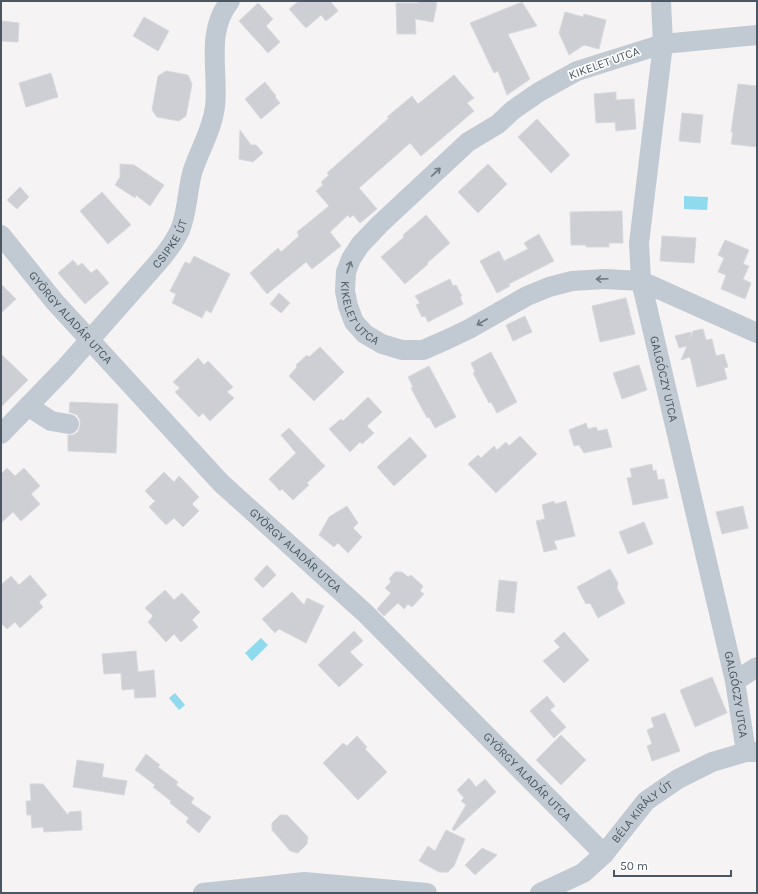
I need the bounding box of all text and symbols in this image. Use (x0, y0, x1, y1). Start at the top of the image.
street label: KIKELET UTCA (567, 44, 641, 82)
one-way arrow (431, 167, 441, 177)
street label: CSIPKE ÚT (149, 218, 190, 271)
one-way arrow (345, 261, 353, 273)
street label: GYÖRGY ALADÁR UTCA (26, 268, 115, 367)
one-way arrow (596, 275, 609, 283)
street label: KIKELET UTCA (338, 281, 382, 348)
one-way arrow (476, 318, 488, 326)
street label: GALGÓCZY UTCA (647, 334, 681, 423)
street label: GYÖRGY ALADÁR UTCA (247, 505, 344, 595)
street label: GALGÓCZY UTCA (721, 650, 751, 739)
street label: GYÖRGY ALADÁR UTCA (480, 729, 574, 824)
street label: BÉLA KIRÁLY ÚT (608, 778, 675, 846)
scale bar (614, 852, 731, 878)
text: 50 m (620, 859, 648, 873)

